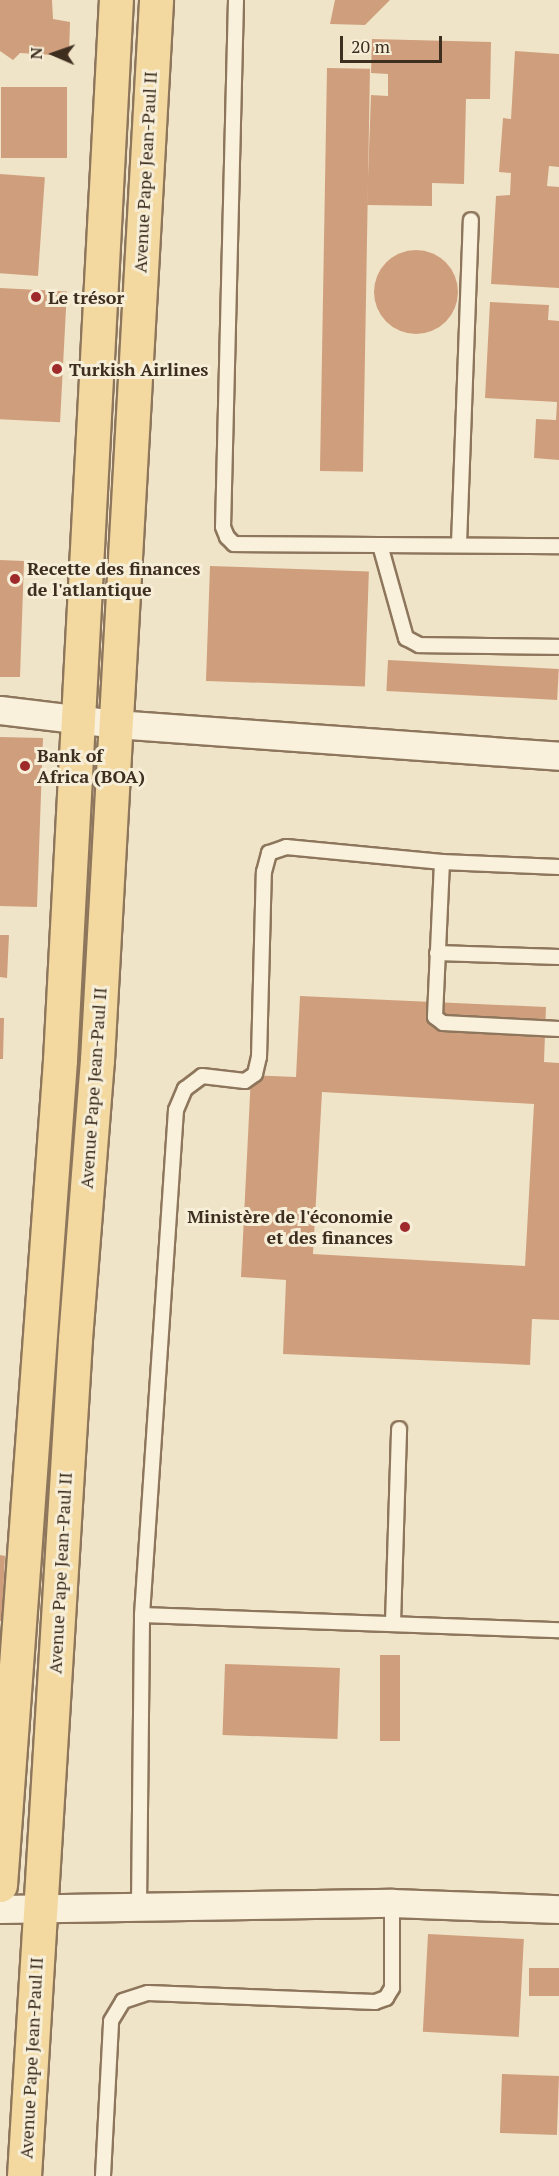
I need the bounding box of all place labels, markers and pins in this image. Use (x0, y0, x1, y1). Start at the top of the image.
place label: Le trésor (48, 286, 124, 308)
marker: Le trésor (29, 290, 43, 304)
place label: Turkish Airlines (69, 358, 209, 380)
marker: Turkish Airlines (50, 362, 64, 376)
place label: Recette des finances de l'atlantique (27, 558, 200, 600)
marker: Recette des finances de l'atlantique (8, 572, 22, 586)
place label: Bank of Africa (BOA) (37, 745, 145, 788)
marker: Bank of Africa (BOA) (18, 759, 32, 773)
place label: Ministère de l'économie et des finances (187, 1206, 393, 1248)
marker: Ministère de l'économie et des finances (398, 1220, 412, 1234)

